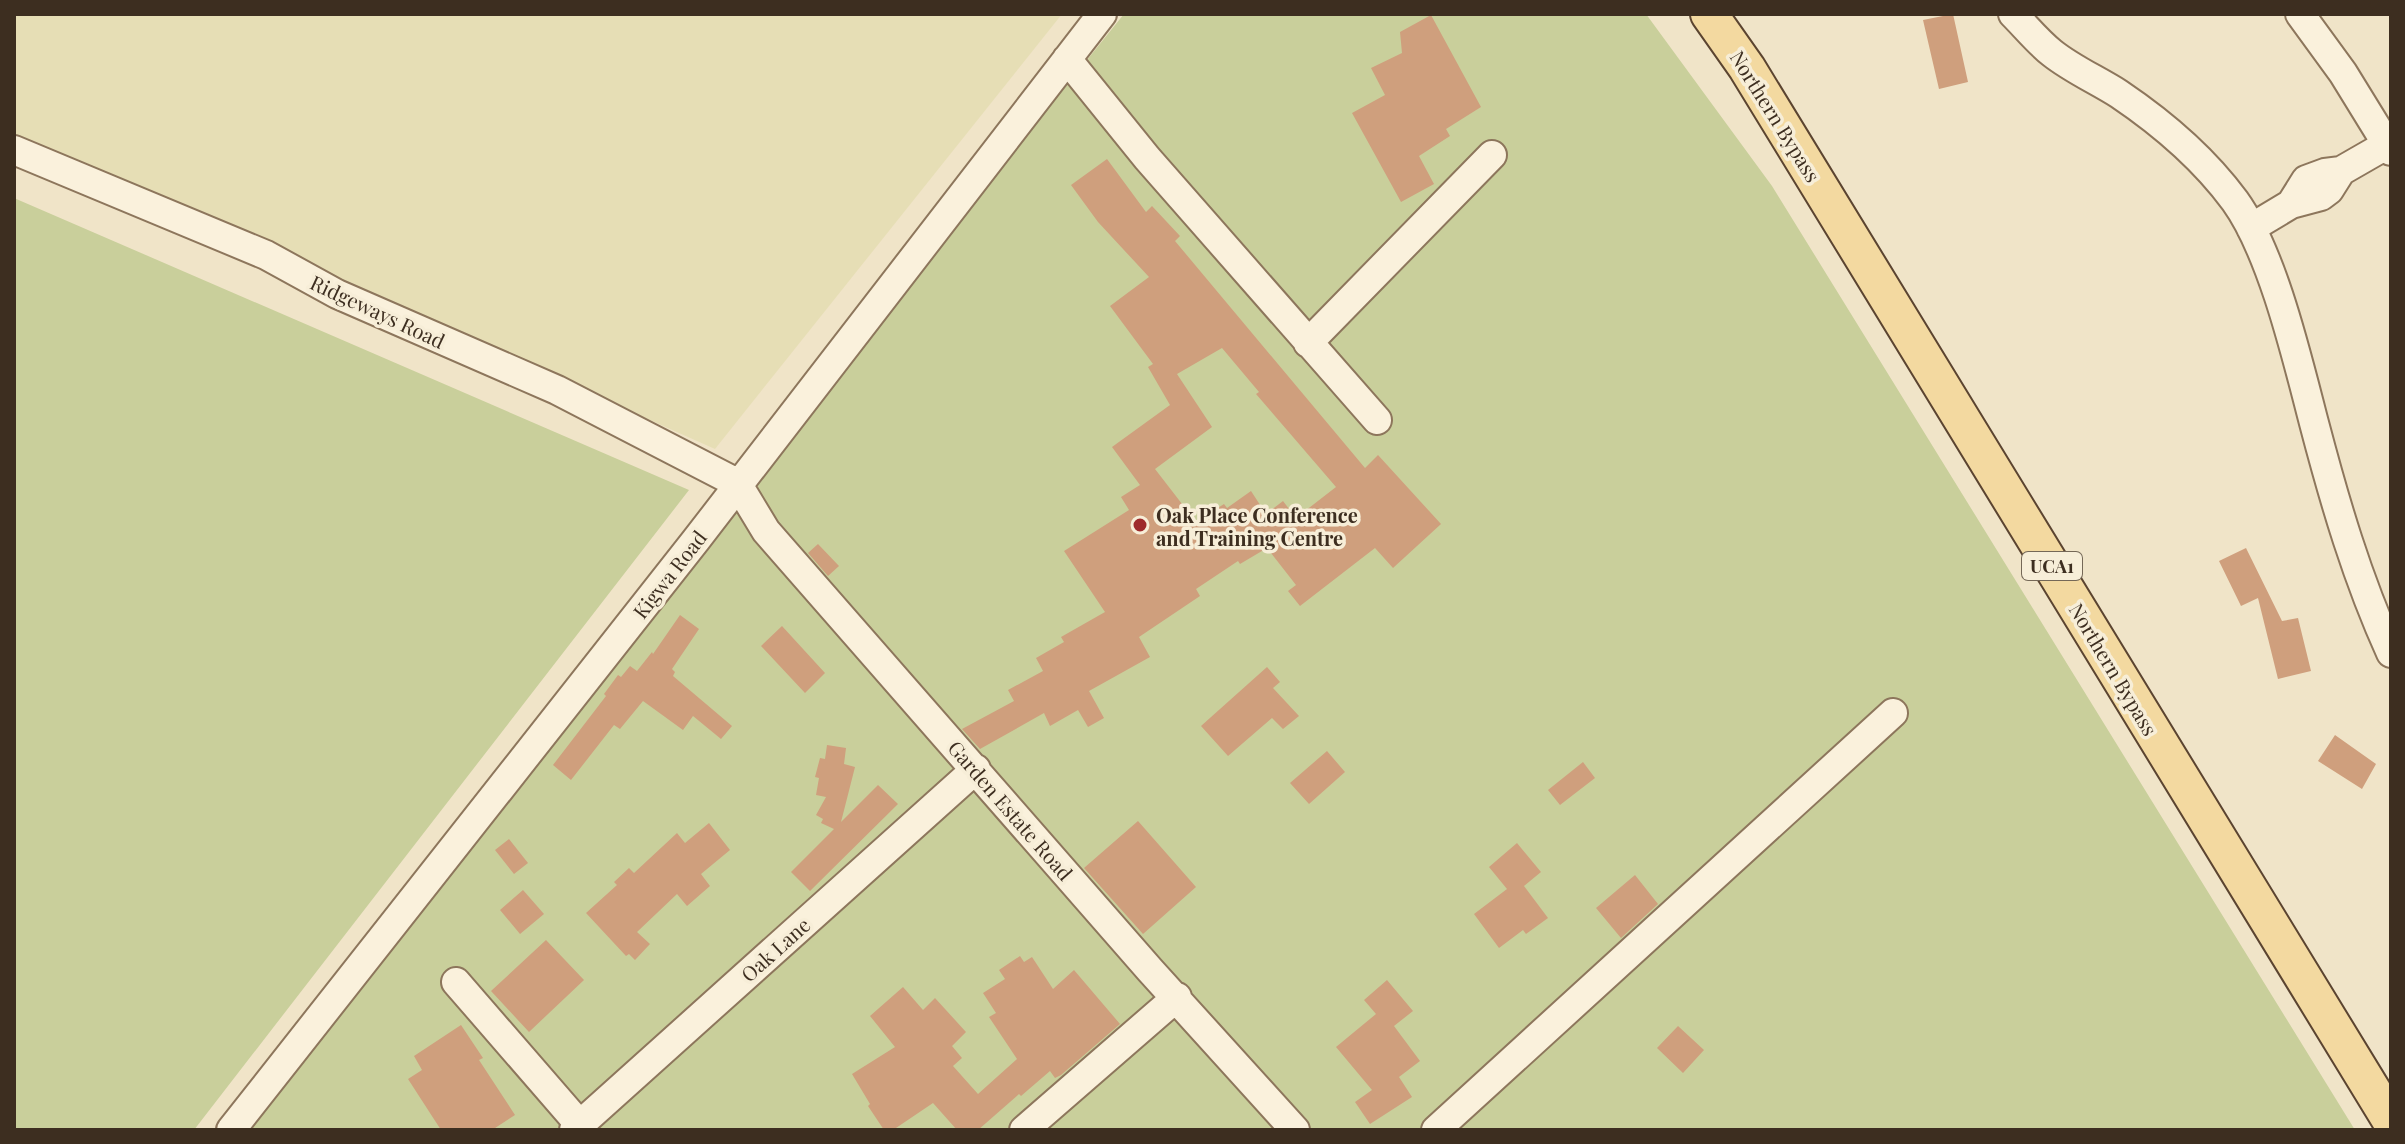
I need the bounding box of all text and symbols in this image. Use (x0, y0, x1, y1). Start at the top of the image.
street label: Northern Bypass (1725, 45, 1827, 187)
street label: Ridgeways Road (306, 268, 450, 354)
place label: Oak Place Conference and Training Centre (1156, 501, 1358, 551)
marker: Oak Place Conference and Training Centre (1131, 516, 1149, 534)
street label: Kigwa Road (626, 524, 712, 624)
road number: UCA1 (2022, 552, 2082, 580)
street label: Northern Bypass (2064, 598, 2164, 740)
street label: Garden Estate Road (943, 734, 1079, 886)
street label: Oak Lane (735, 911, 815, 987)

